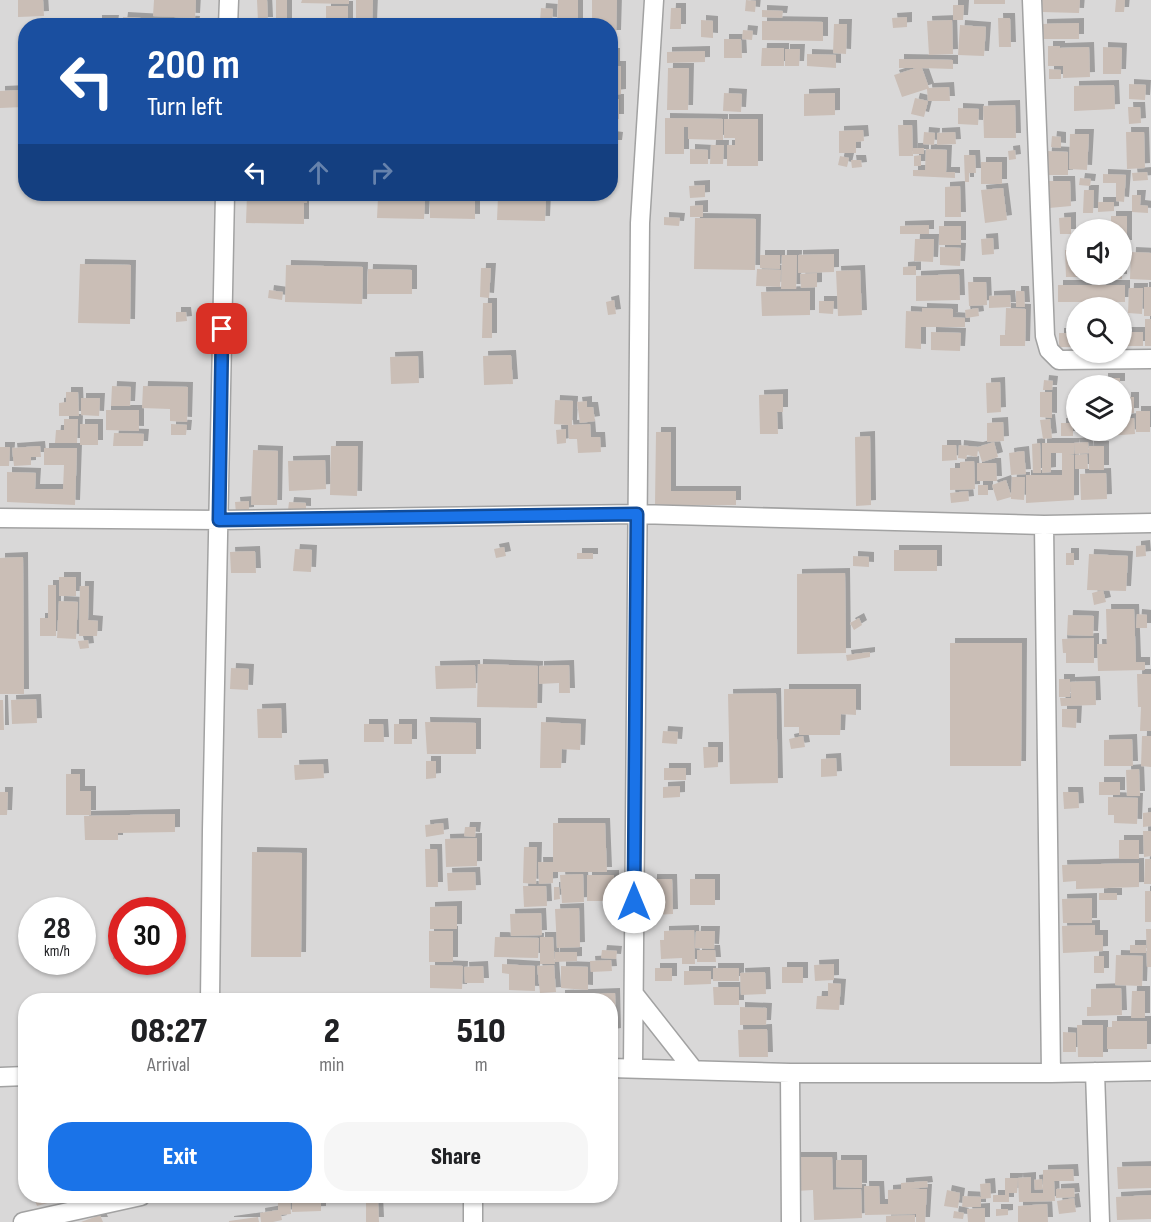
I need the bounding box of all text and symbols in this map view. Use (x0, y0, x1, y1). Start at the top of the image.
text: 200 m (147, 40, 240, 91)
icon: left (48, 42, 126, 120)
text: Turn left (147, 91, 223, 123)
icon: left (239, 156, 272, 189)
icon: ahead (302, 156, 335, 189)
icon: right (365, 156, 398, 189)
map controls (1066, 219, 1132, 441)
button: sound (1066, 219, 1132, 285)
button: search (1066, 297, 1132, 363)
pin (196, 303, 247, 354)
icon: arrive (205, 312, 238, 345)
button: layers (1066, 375, 1132, 441)
position arrow (602, 870, 666, 934)
speed limit sign: 30 (108, 897, 186, 975)
text: 28 (43, 911, 71, 947)
text: km/h (44, 942, 70, 961)
text: 08:27 (130, 1010, 207, 1053)
text: 2 (324, 1010, 340, 1053)
text: 510 (457, 1010, 506, 1053)
text: Arrival (147, 1053, 190, 1077)
text: min (319, 1053, 344, 1077)
text: m (475, 1053, 488, 1077)
button: Exit (48, 1122, 312, 1191)
button: Share (324, 1122, 588, 1191)

